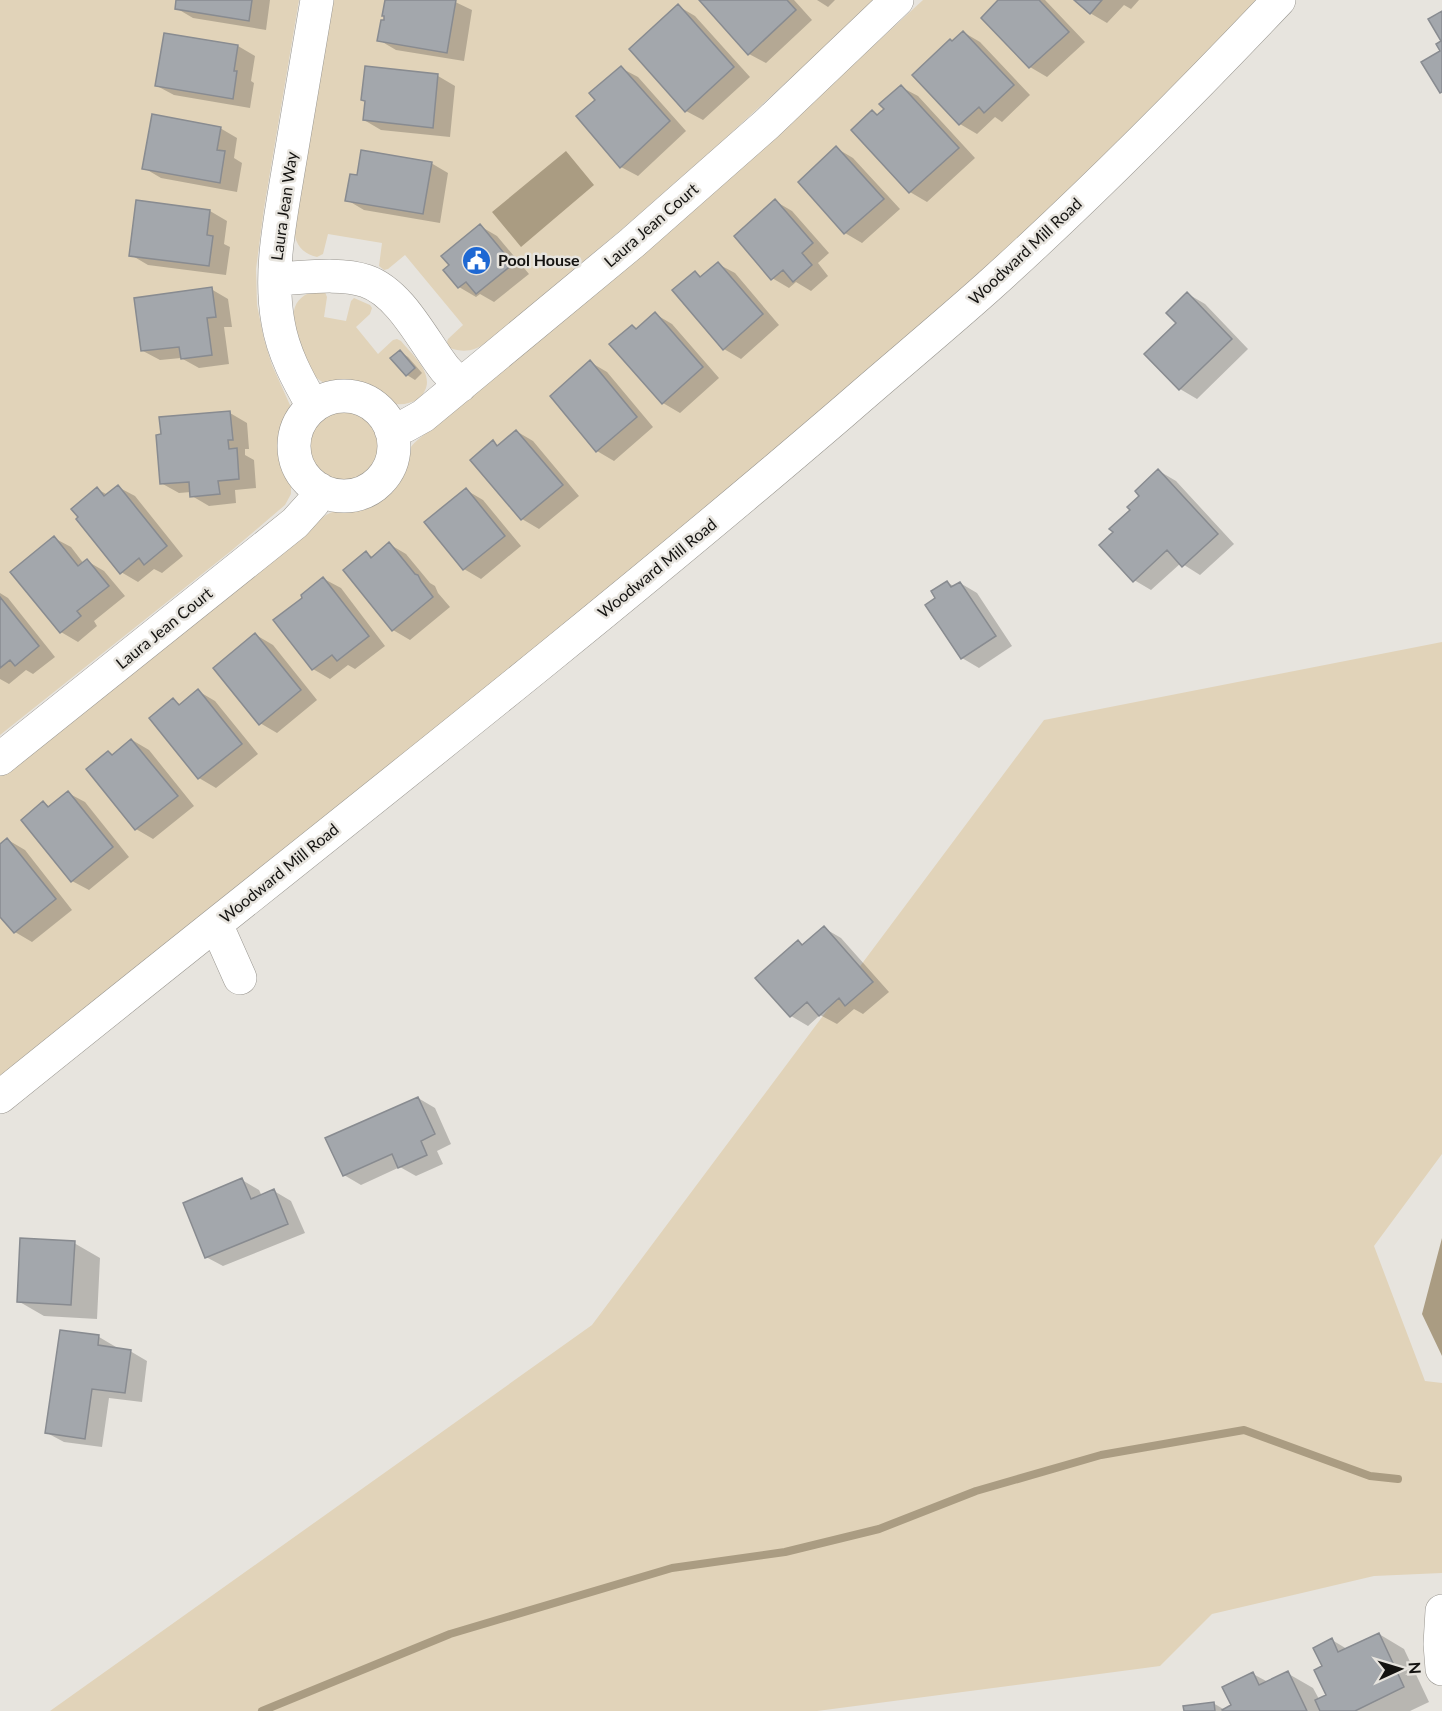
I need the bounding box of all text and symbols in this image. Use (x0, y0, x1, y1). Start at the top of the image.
street label: Laura Jean Way (266, 150, 301, 262)
street label: Laura Jean Court (600, 178, 702, 271)
street label: Woodward Mill Road (964, 193, 1085, 308)
public building icon: Pool House (461, 244, 493, 276)
place label: Pool House (498, 250, 580, 269)
street label: Woodward Mill Road (593, 514, 720, 621)
street label: Laura Jean Court (112, 583, 216, 672)
street label: Woodward Mill Road (215, 819, 342, 926)
north arrow (1370, 1639, 1430, 1699)
text: N (1406, 1661, 1425, 1675)

